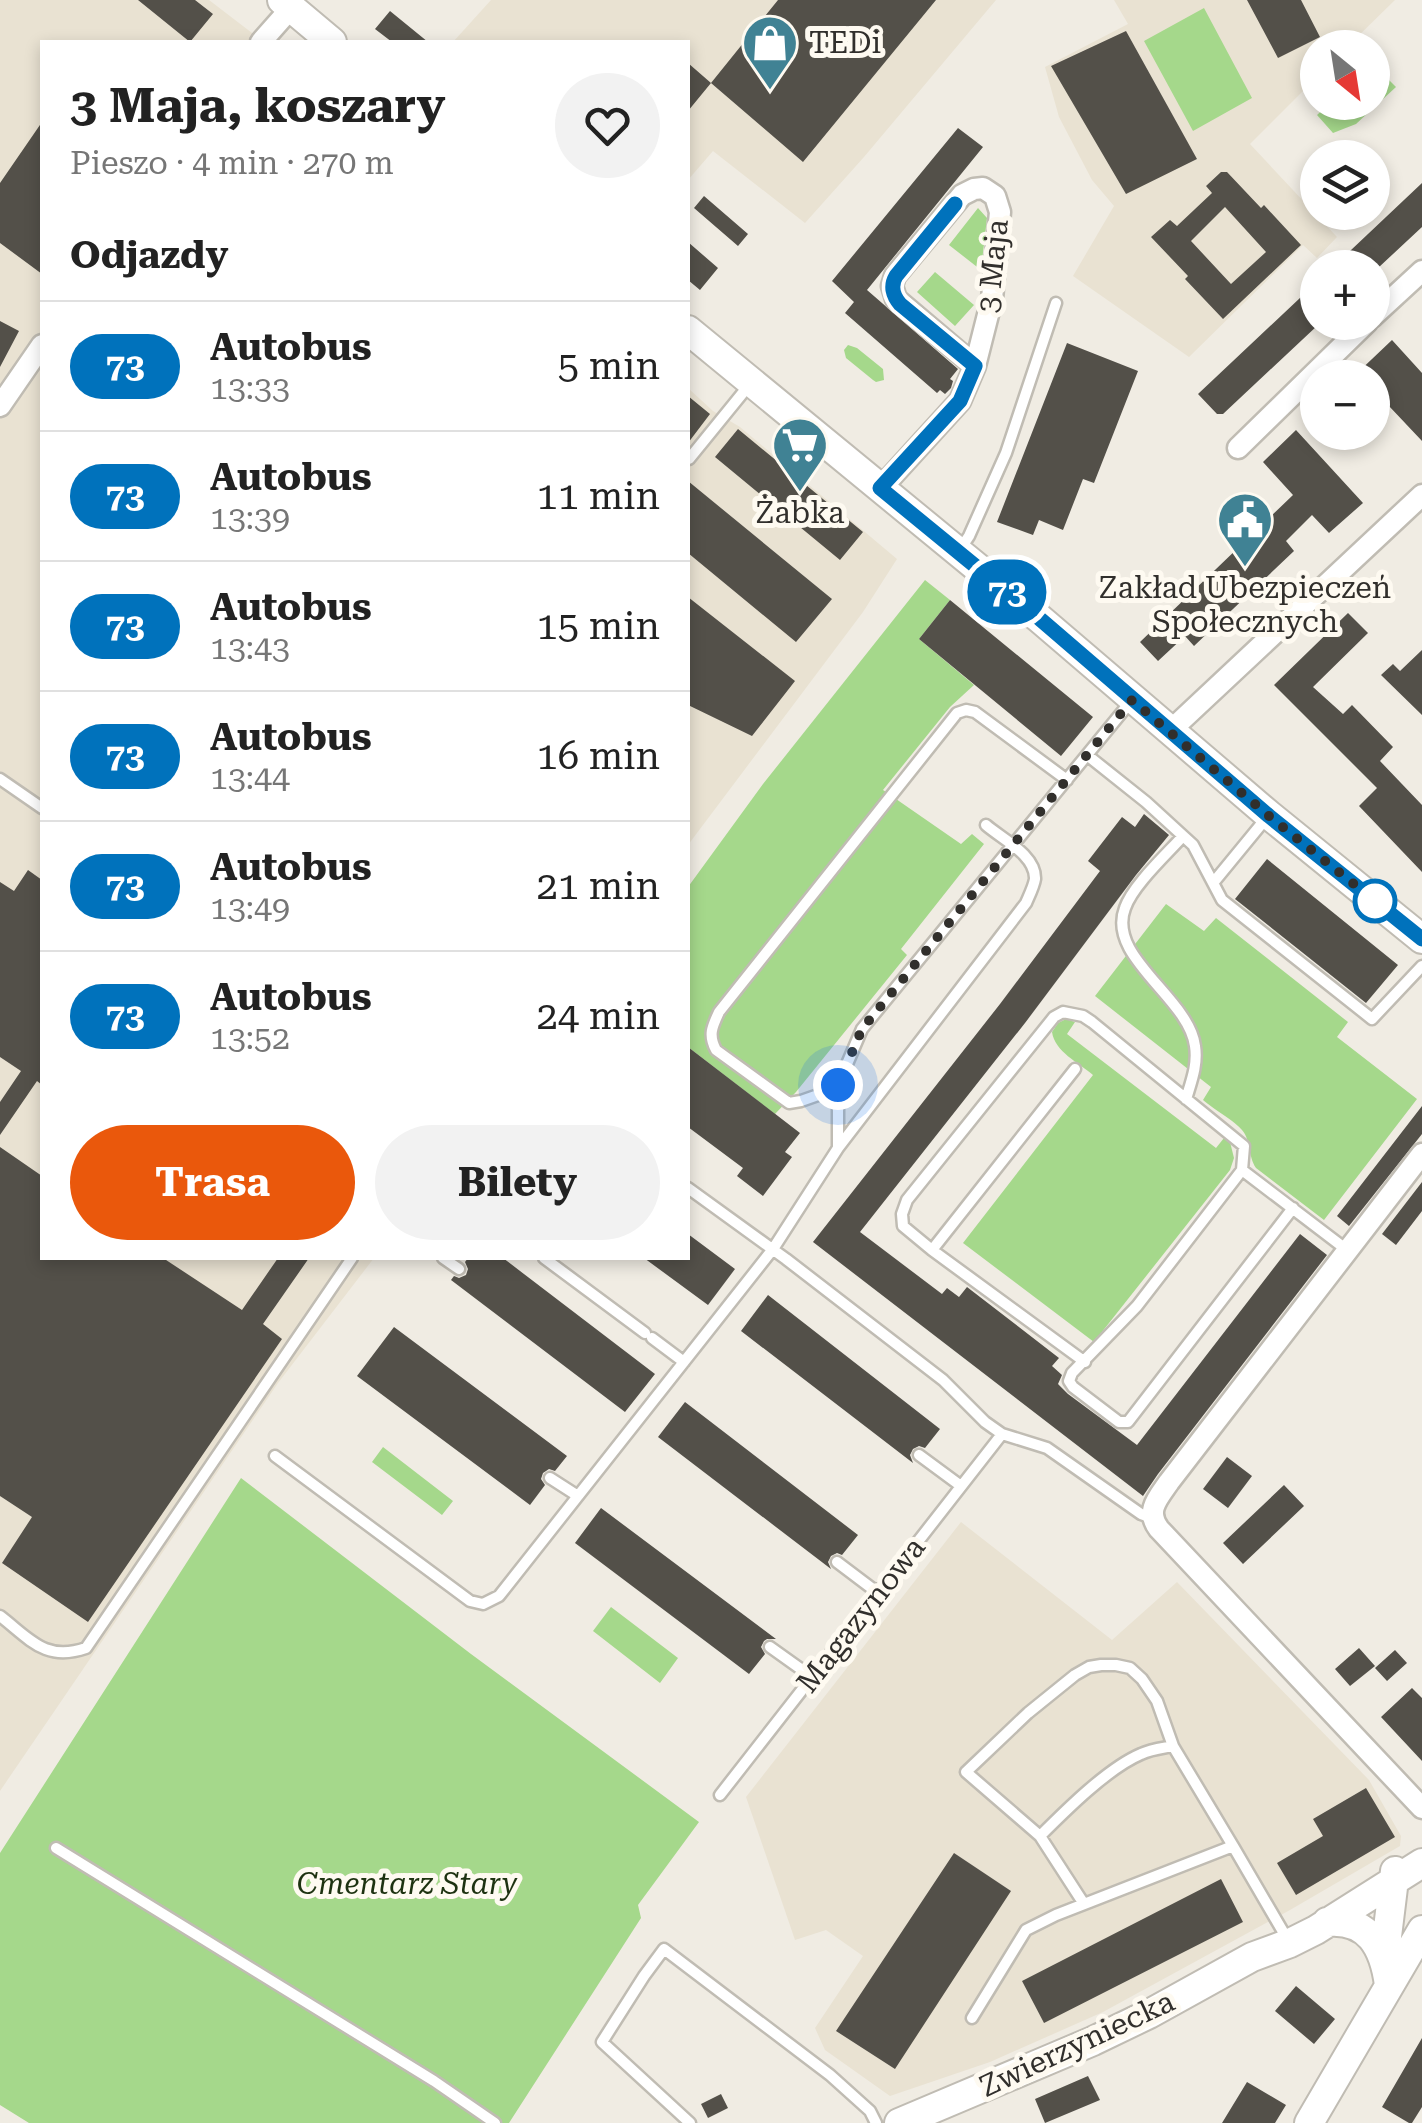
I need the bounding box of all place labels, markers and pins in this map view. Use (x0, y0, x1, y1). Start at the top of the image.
shop icon: TEDi (740, 13, 800, 92)
place label: TEDi (809, 25, 881, 60)
supermarket icon: Żabka (770, 415, 830, 494)
public building icon: Zakład Ubezpieczeń Społecznych (1215, 490, 1275, 569)
place label: Żabka (756, 495, 844, 530)
place label: Zakład Ubezpieczeń Społecznych (1099, 570, 1391, 639)
unlabelled marker (1354, 880, 1396, 922)

